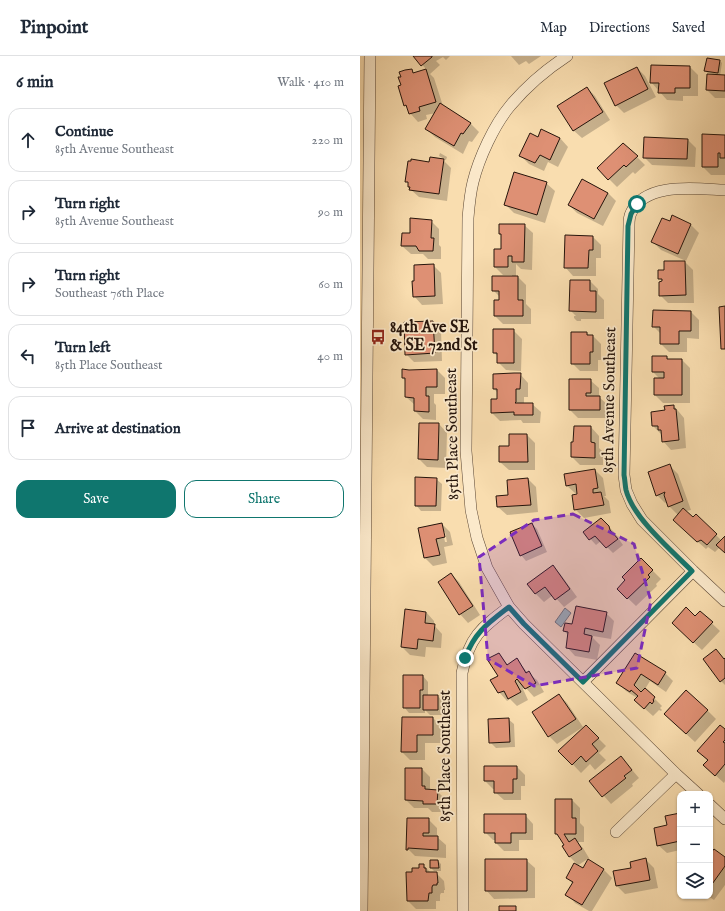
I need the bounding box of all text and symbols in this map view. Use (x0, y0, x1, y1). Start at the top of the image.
text: Pinpoint (20, 16, 88, 40)
text: Map (540, 19, 567, 37)
text: Directions (589, 19, 650, 37)
text: Saved (672, 19, 705, 37)
text: 6 min (16, 72, 54, 93)
text: Walk · 410 m (277, 74, 344, 91)
text: Continue (55, 122, 113, 141)
icon: ahead (17, 129, 39, 151)
text: 220 m (312, 132, 343, 149)
text: 85th Avenue Southeast (55, 141, 174, 158)
text: Turn right (55, 194, 120, 213)
route start (628, 195, 646, 213)
icon: right (17, 201, 39, 223)
text: 90 m (318, 204, 343, 221)
text: 85th Avenue Southeast (55, 213, 174, 230)
text: Turn right (55, 266, 120, 285)
icon: right (17, 273, 39, 295)
text: 60 m (318, 276, 343, 293)
text: Southeast 76th Place (55, 285, 164, 302)
place label: 84th Ave SE & SE 72nd St (390, 318, 478, 356)
street label: 85th Avenue Southeast (599, 326, 621, 473)
bus stop icon: 84th Ave SE & SE 72nd St (369, 328, 387, 346)
text: Turn left (55, 338, 111, 357)
icon: left (17, 345, 39, 367)
text: 40 m (317, 348, 343, 365)
text: 85th Place Southeast (55, 357, 162, 374)
street label: 85th Place Southeast (442, 367, 464, 500)
icon: arrive (17, 417, 39, 439)
text: Arrive at destination (55, 419, 181, 438)
button: Save (16, 480, 176, 518)
button: Share (184, 480, 344, 518)
route end (456, 649, 474, 667)
street label: 85th Place Southeast (436, 689, 456, 822)
map controls (677, 791, 713, 899)
button: + (677, 791, 713, 827)
button: − (677, 827, 713, 863)
button: layers (677, 863, 713, 899)

